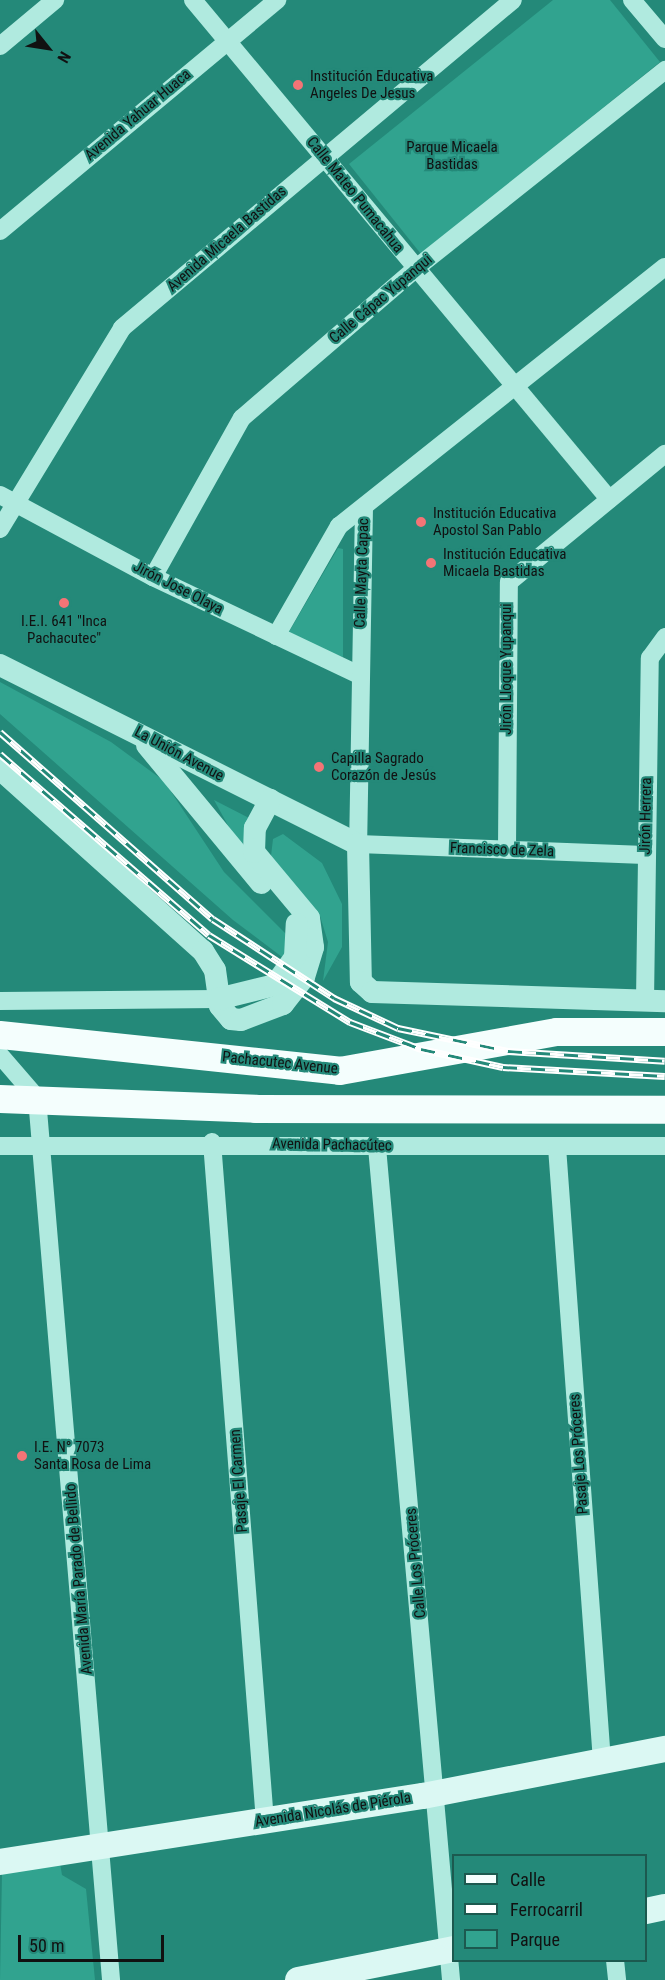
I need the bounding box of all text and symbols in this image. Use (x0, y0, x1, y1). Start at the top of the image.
north arrow (18, 18, 78, 78)
text: N (53, 48, 75, 66)
street label: Avenida Yahuar Huaca (81, 66, 195, 164)
place label: Institución Educativa Angeles De Jesus (310, 67, 434, 102)
marker: Institución Educativa Angeles De Jesus (291, 78, 305, 92)
street label: Calle Mateo Pumacahua (303, 133, 407, 257)
park label: Parque Micaela Bastidas (406, 138, 498, 173)
street label: Avenida Micaela Bastidas (164, 182, 290, 296)
street label: Calle Cápac Yupanqui (326, 251, 436, 347)
place label: Institución Educativa Apostol San Pablo (433, 504, 557, 539)
marker: Institución Educativa Apostol San Pablo (414, 515, 428, 529)
street label: Calle Mayta Capac (351, 518, 373, 628)
place label: Institución Educativa Micaela Bastidas (443, 545, 567, 580)
marker: Institución Educativa Micaela Bastidas (424, 556, 438, 570)
street label: Jirón Jose Olaya (130, 558, 226, 618)
marker: I.E.I. 641 "Inca Pachacutec" (57, 596, 71, 610)
street label: Jirón Lloque Yupanqui (498, 603, 516, 735)
place label: I.E.I. 641 "Inca Pachacutec" (21, 612, 107, 647)
street label: La Unión Avenue (131, 723, 227, 785)
place label: Capilla Sagrado Corazón de Jesús (331, 749, 436, 784)
marker: Capilla Sagrado Corazón de Jesús (312, 760, 326, 774)
street label: Jirón Herrera (636, 777, 656, 855)
street label: Francisco de Zela (450, 839, 554, 861)
street label: Pachacutec Avenue (221, 1048, 339, 1078)
street label: Avenida Pachacútec (272, 1135, 392, 1155)
street label: Pasaje Los Próceres (566, 1393, 592, 1515)
street label: Pasaje El Carmen (226, 1429, 252, 1533)
place label: I.E. N° 7073 Santa Rosa de Lima (34, 1438, 151, 1473)
marker: I.E. N° 7073 Santa Rosa de Lima (15, 1449, 29, 1463)
street label: Avenida María Parado de Bellido (62, 1483, 96, 1675)
street label: Calle Los Próceres (402, 1507, 430, 1619)
street label: Avenida Nicolás de Piérola (254, 1789, 412, 1831)
legend (452, 1854, 647, 1962)
text: Calle (510, 1869, 546, 1890)
text: Ferrocarril (510, 1899, 583, 1920)
scale bar (21, 1923, 166, 1961)
text: Parque (510, 1929, 560, 1950)
text: 50 m (29, 1935, 64, 1956)

